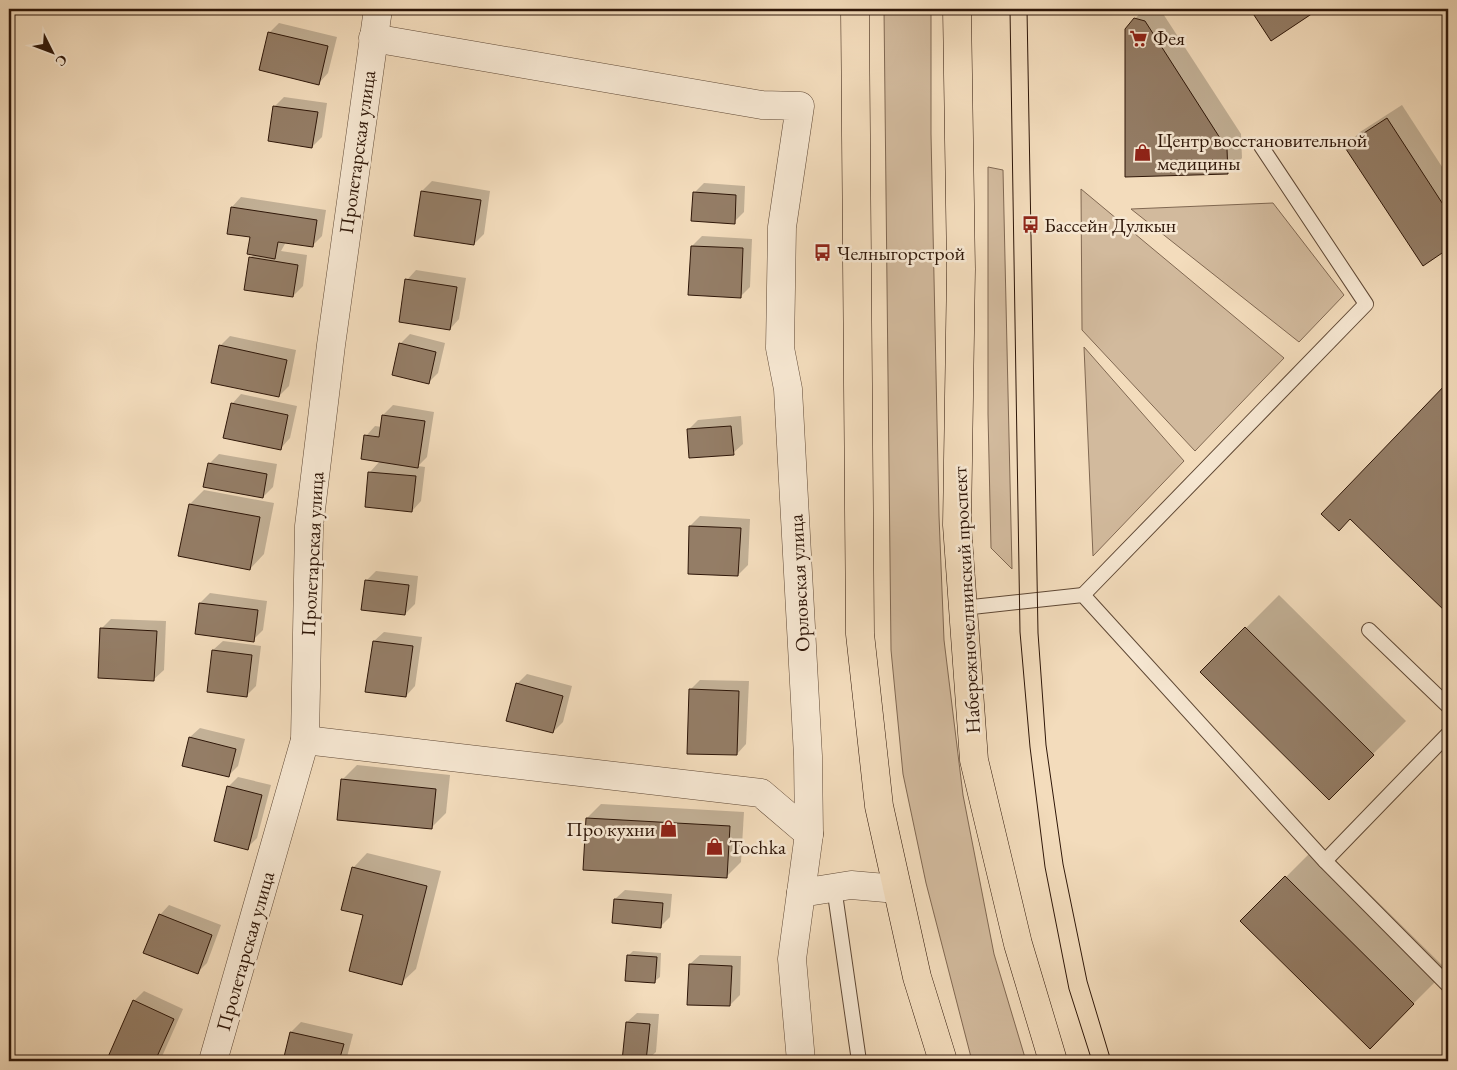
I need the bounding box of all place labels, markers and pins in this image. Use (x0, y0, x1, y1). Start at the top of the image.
place label: Фея (1153, 25, 1185, 51)
supermarket icon: Фея (1129, 28, 1149, 48)
place label: Центр восстановительной медицины (1157, 127, 1368, 176)
shop icon: Центр восстановительной медицины (1133, 142, 1153, 162)
place label: Бассейн Дулкын (1044, 212, 1176, 238)
bus stop icon: Бассейн Дулкын (1020, 215, 1040, 235)
place label: Челныгорстрой (837, 240, 966, 266)
bus stop icon: Челныгорстрой (813, 243, 833, 263)
place label: Про кухни (566, 816, 655, 842)
shop icon: Про кухни (659, 819, 679, 839)
place label: Tochka (729, 834, 786, 860)
shop icon: Tochka (705, 837, 725, 857)

